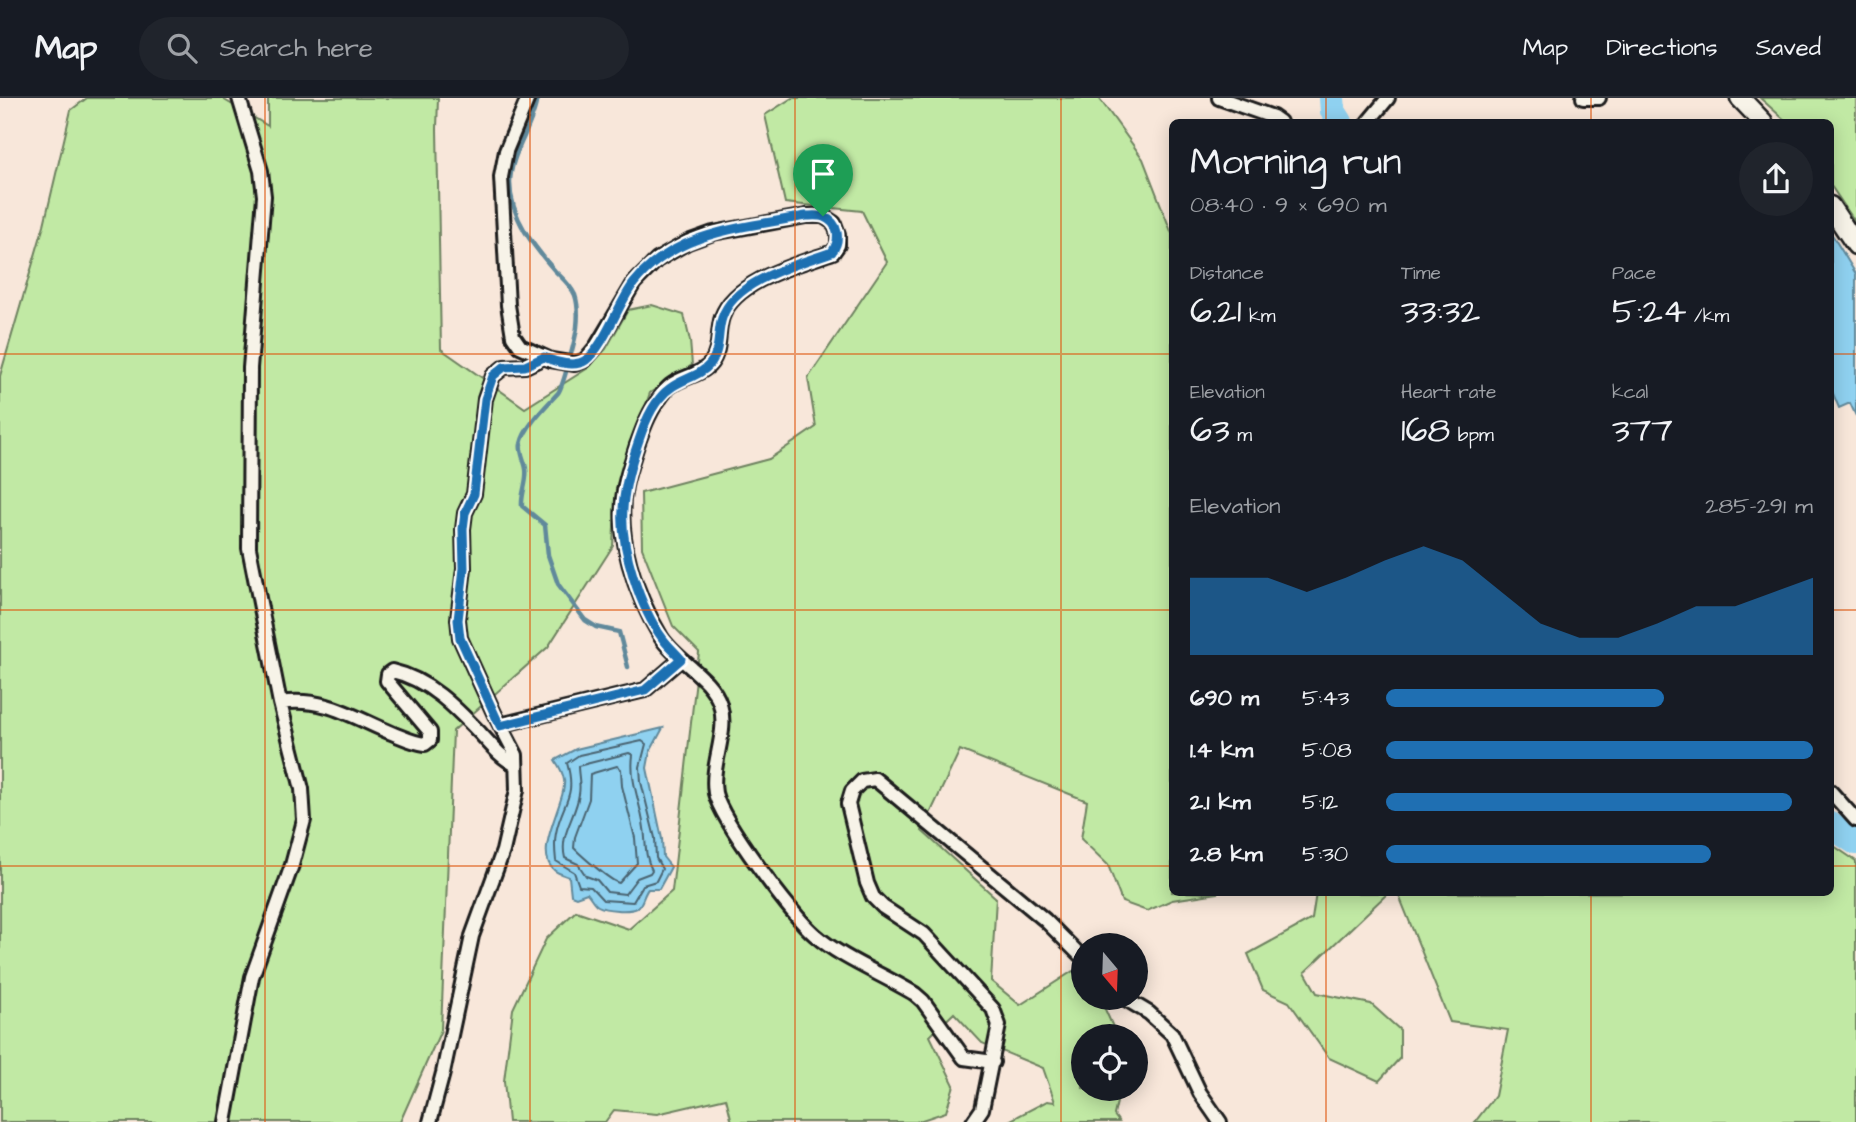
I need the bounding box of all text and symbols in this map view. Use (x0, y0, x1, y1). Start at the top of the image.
search box (139, 17, 629, 80)
text: Map (35, 25, 97, 71)
icon: search (163, 29, 201, 67)
text: Search here (219, 30, 373, 66)
text: Map (1523, 31, 1568, 65)
text: Directions (1606, 31, 1718, 65)
text: Saved (1756, 31, 1821, 65)
text: Morning run (1190, 137, 1402, 189)
button: share (1739, 142, 1813, 216)
pin (793, 144, 853, 216)
icon: arrive (804, 155, 842, 193)
text: 08:40 · 9 × 690 m (1190, 189, 1387, 221)
text: Distance (1190, 260, 1264, 287)
text: Time (1401, 260, 1441, 287)
text: Pace (1612, 260, 1656, 287)
text: 6.21 (1190, 287, 1241, 336)
text: 33:32 (1401, 287, 1480, 336)
text: 5:24 (1612, 287, 1686, 336)
text: km (1241, 303, 1275, 330)
text: /km (1686, 303, 1729, 330)
text: Elevation (1190, 379, 1265, 406)
text: Heart rate (1401, 379, 1496, 406)
text: kcal (1612, 379, 1648, 406)
text: 63 (1190, 406, 1230, 455)
text: 168 (1401, 406, 1450, 455)
text: 377 (1612, 406, 1673, 455)
text: m (1230, 422, 1252, 449)
text: bpm (1450, 422, 1494, 449)
text: Elevation (1190, 490, 1281, 522)
text: 285–291 m (1705, 490, 1813, 522)
text: 690 m (1190, 682, 1259, 714)
text: 5:43 (1302, 682, 1349, 714)
text: 1.4 km (1190, 734, 1253, 766)
text: 5:08 (1302, 734, 1352, 766)
text: 2.1 km (1190, 786, 1251, 818)
text: 5:12 (1302, 786, 1338, 818)
text: 2.8 km (1190, 838, 1263, 870)
text: 5:30 (1302, 838, 1348, 870)
north arrow (1071, 933, 1148, 1010)
map controls (1071, 933, 1148, 1101)
button: locate (1071, 1024, 1148, 1101)

